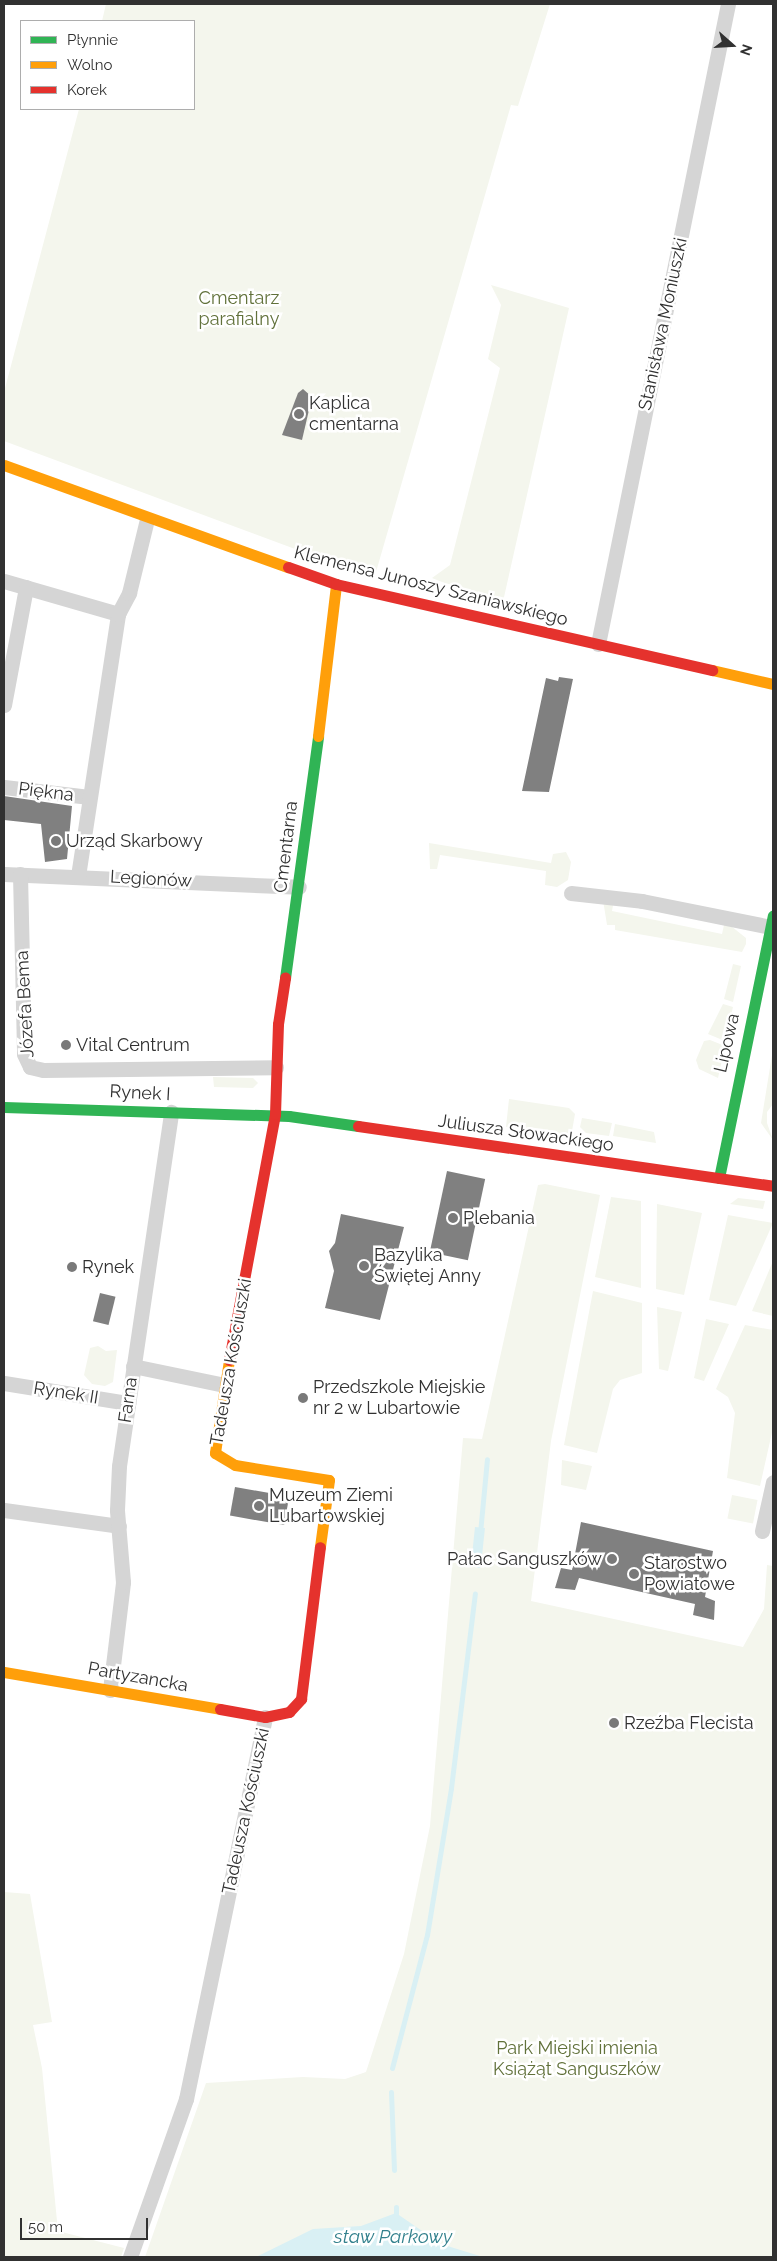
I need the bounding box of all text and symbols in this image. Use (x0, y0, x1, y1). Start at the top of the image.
legend (20, 20, 195, 110)
north arrow (707, 20, 757, 70)
text: Płynnie (67, 31, 118, 49)
text: N (737, 42, 755, 58)
text: Wolno (67, 56, 112, 74)
text: Korek (67, 81, 107, 99)
street label: Stanisława Moniuszki (634, 236, 692, 412)
park label: Cmentarz parafialny (199, 288, 279, 330)
place label: Kaplica cmentarna (309, 393, 399, 436)
marker: Kaplica cmentarna (293, 408, 305, 420)
street label: Klemensa Junoszy Szaniawskiego (291, 541, 571, 631)
street label: Piękna (17, 778, 75, 806)
street label: Cmentarna (270, 800, 302, 894)
place label: Urząd Skarbowy (66, 830, 203, 852)
marker: Urząd Skarbowy (50, 835, 62, 847)
street label: Legionów (109, 866, 193, 892)
street label: Józefa Bema (11, 950, 39, 1058)
street label: Lipowa (710, 1011, 744, 1075)
place label: Vital Centrum (76, 1034, 190, 1056)
marker: Vital Centrum (60, 1039, 72, 1051)
street label: Rynek I (109, 1081, 171, 1105)
street label: Juliusza Słowackiego (437, 1110, 615, 1156)
place label: Plebania (463, 1207, 535, 1229)
marker: Plebania (447, 1212, 459, 1224)
place label: Bazylika Świętej Anny (374, 1245, 481, 1288)
place label: Rynek (82, 1256, 134, 1278)
marker: Bazylika Świętej Anny (358, 1260, 370, 1272)
marker: Rynek (66, 1261, 78, 1273)
street label: Tadeusza Kościuszki (206, 1277, 256, 1447)
street label: Farna (114, 1376, 142, 1424)
street label: Rynek II (32, 1377, 100, 1409)
place label: Przedszkole Miejskie nr 2 w Lubartowie (313, 1377, 485, 1420)
marker: Przedszkole Miejskie nr 2 w Lubartowie (297, 1392, 309, 1404)
place label: Muzeum Ziemi Lubartowskiej (269, 1485, 393, 1528)
marker: Muzeum Ziemi Lubartowskiej (253, 1500, 265, 1512)
place label: Pałac Sanguszków (447, 1548, 602, 1570)
marker: Pałac Sanguszków (606, 1553, 618, 1565)
place label: Starostwo Powiatowe (644, 1553, 735, 1596)
marker: Starostwo Powiatowe (628, 1568, 640, 1580)
street label: Partyzancka (86, 1658, 190, 1696)
place label: Rzeźba Flecista (624, 1712, 754, 1734)
marker: Rzeźba Flecista (608, 1717, 620, 1729)
street label: Tadeusza Kościuszki (218, 1726, 274, 1896)
park label: Park Miejski imienia Książąt Sanguszków (493, 2038, 661, 2080)
scale bar (22, 2208, 150, 2240)
text: 50 m (28, 2218, 63, 2236)
water label: staw Parkowy (334, 2226, 452, 2248)

